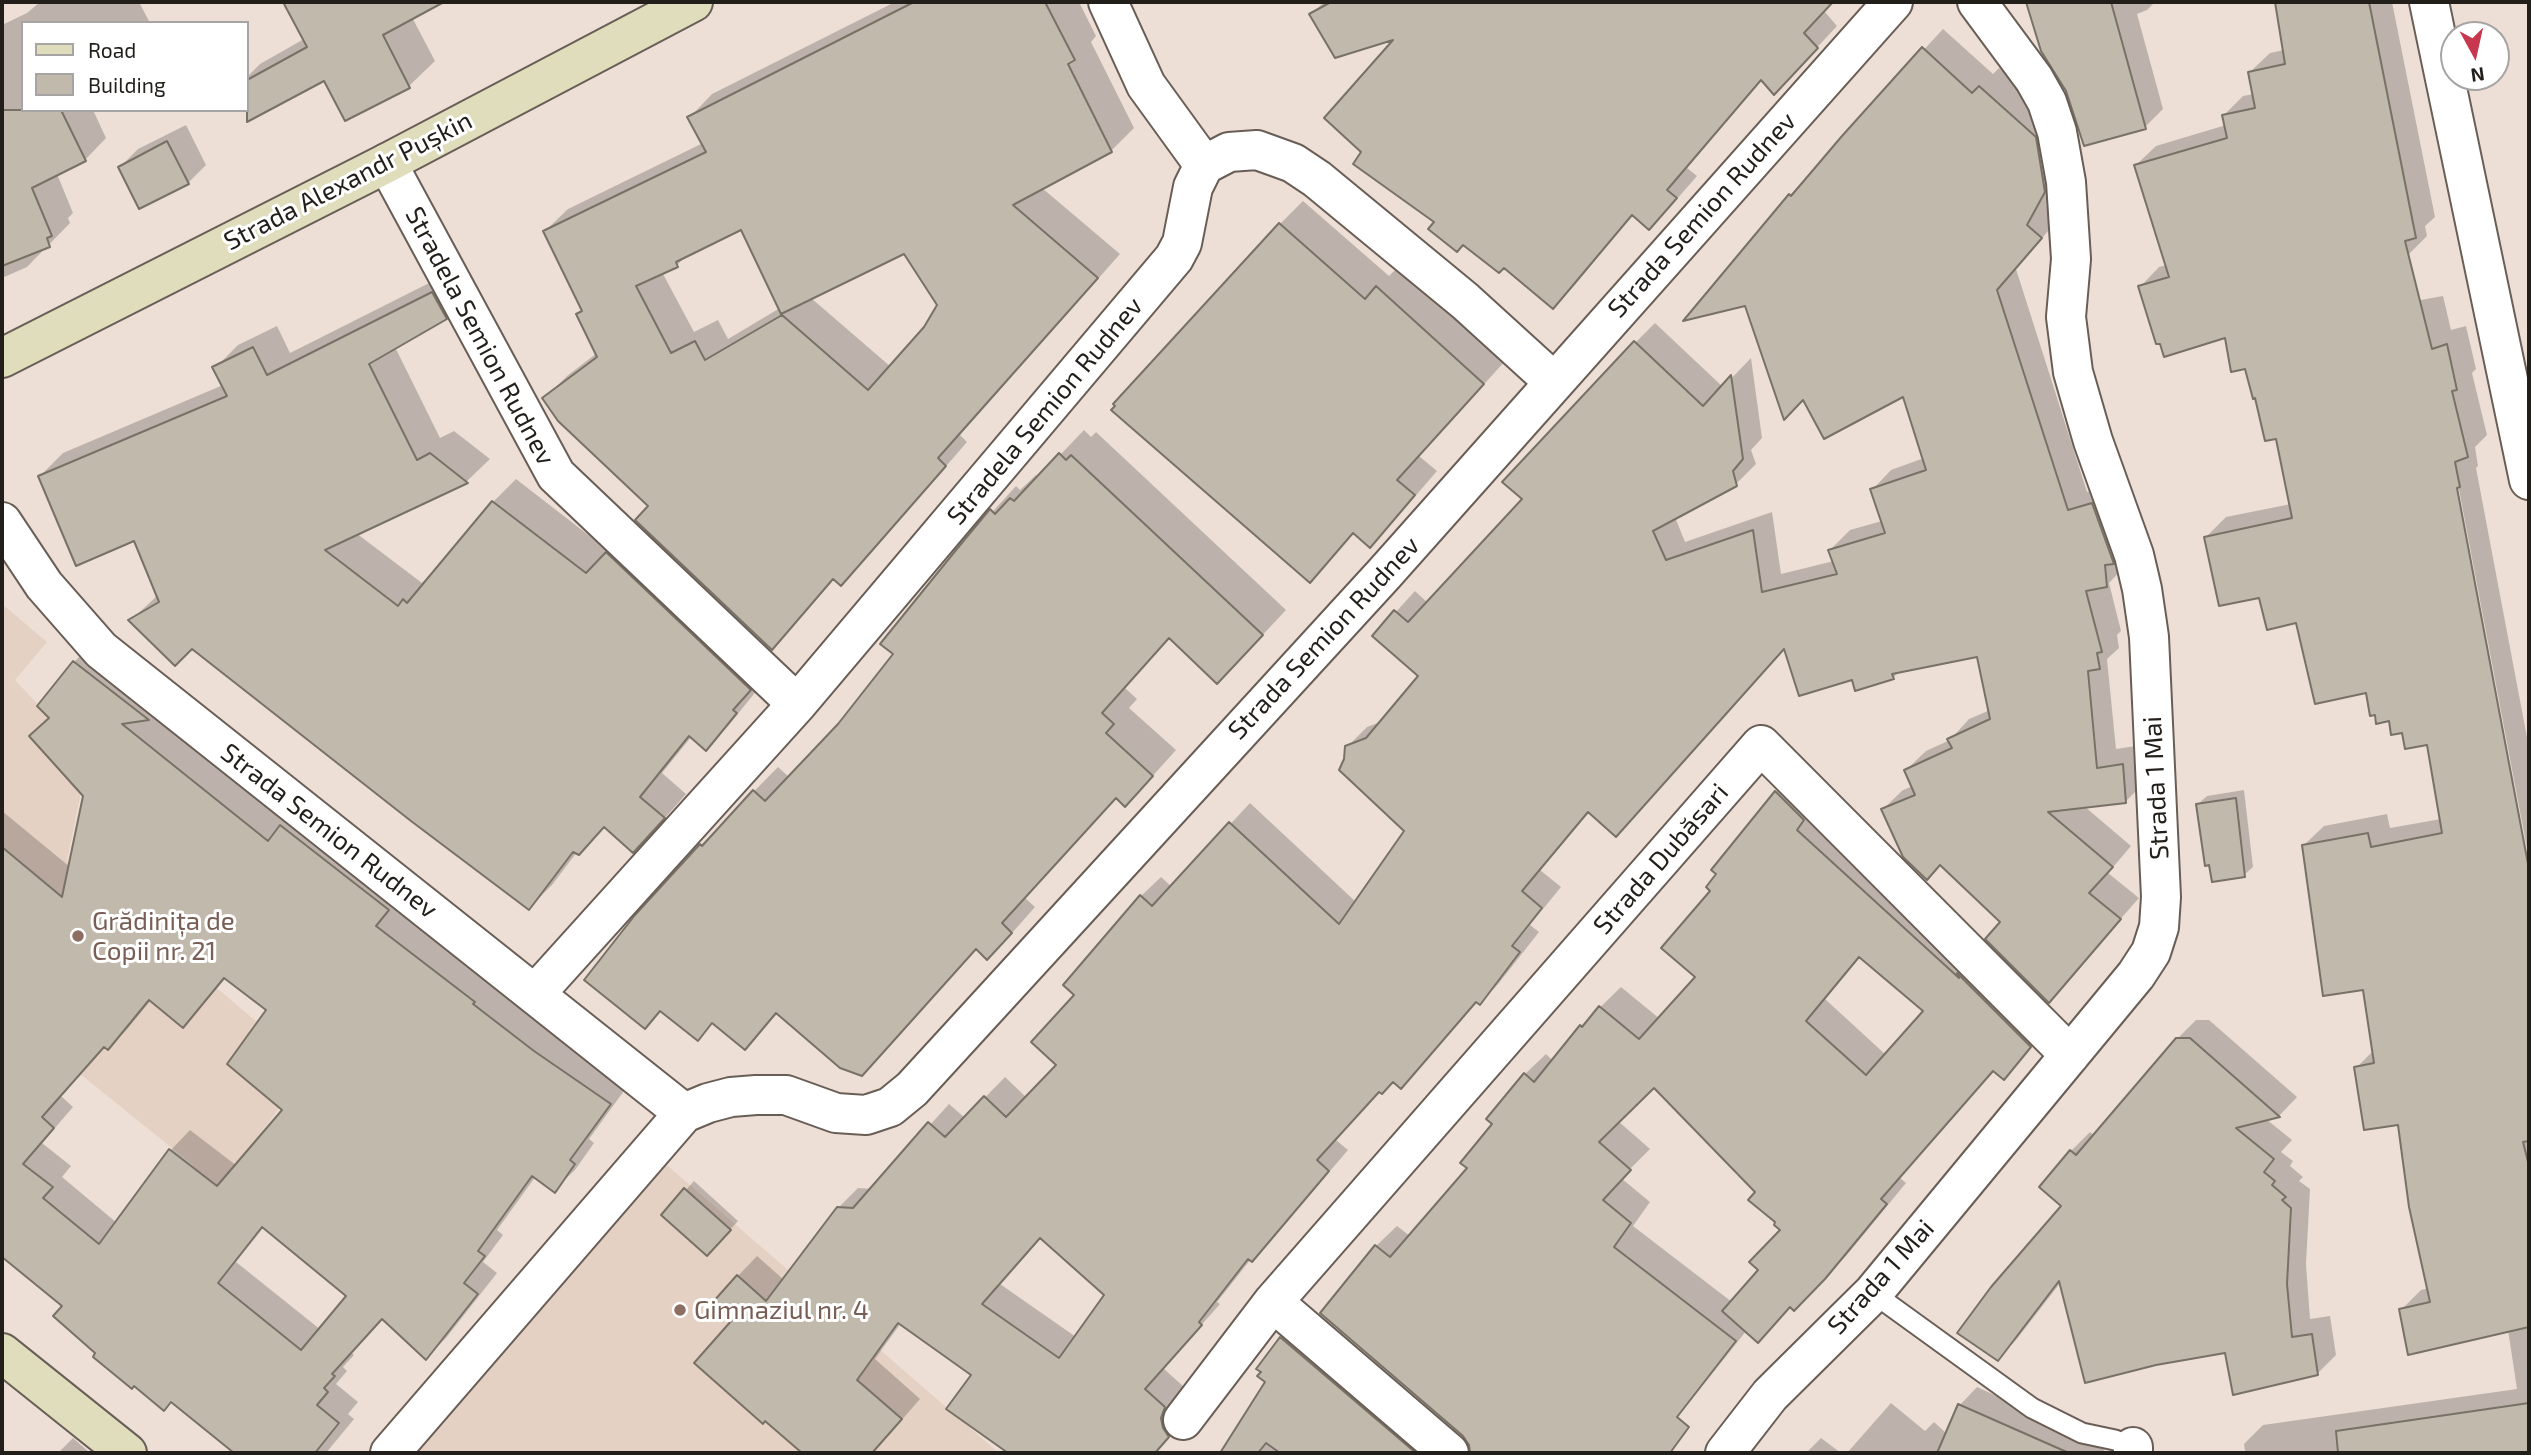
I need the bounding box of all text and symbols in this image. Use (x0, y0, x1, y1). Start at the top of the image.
legend (21, 21, 248, 112)
north arrow (2440, 21, 2510, 91)
text: Road (88, 37, 136, 62)
text: N (2469, 63, 2486, 88)
text: Building (88, 72, 166, 97)
street label: Strada Alexandr Pușkin (219, 105, 477, 257)
street label: Strada Semion Rudnev (1601, 106, 1803, 324)
street label: Stradela Semion Rudnev (399, 202, 561, 470)
street label: Stradela Semion Rudnev (941, 291, 1149, 531)
street label: Strada Semion Rudnev (1222, 530, 1426, 746)
street label: Strada 1 Mai (2137, 715, 2175, 861)
street label: Strada Semion Rudnev (215, 737, 443, 925)
street label: Strada Dubăsari (1587, 777, 1735, 941)
place label: Grădinița de Copii nr. 21 (92, 905, 235, 967)
marker: Grădinița de Copii nr. 21 (70, 928, 86, 944)
street label: Strada 1 Mai (1821, 1213, 1941, 1341)
place label: Gimnaziul nr. 4 (694, 1294, 869, 1326)
marker: Gimnaziul nr. 4 (672, 1302, 688, 1318)

